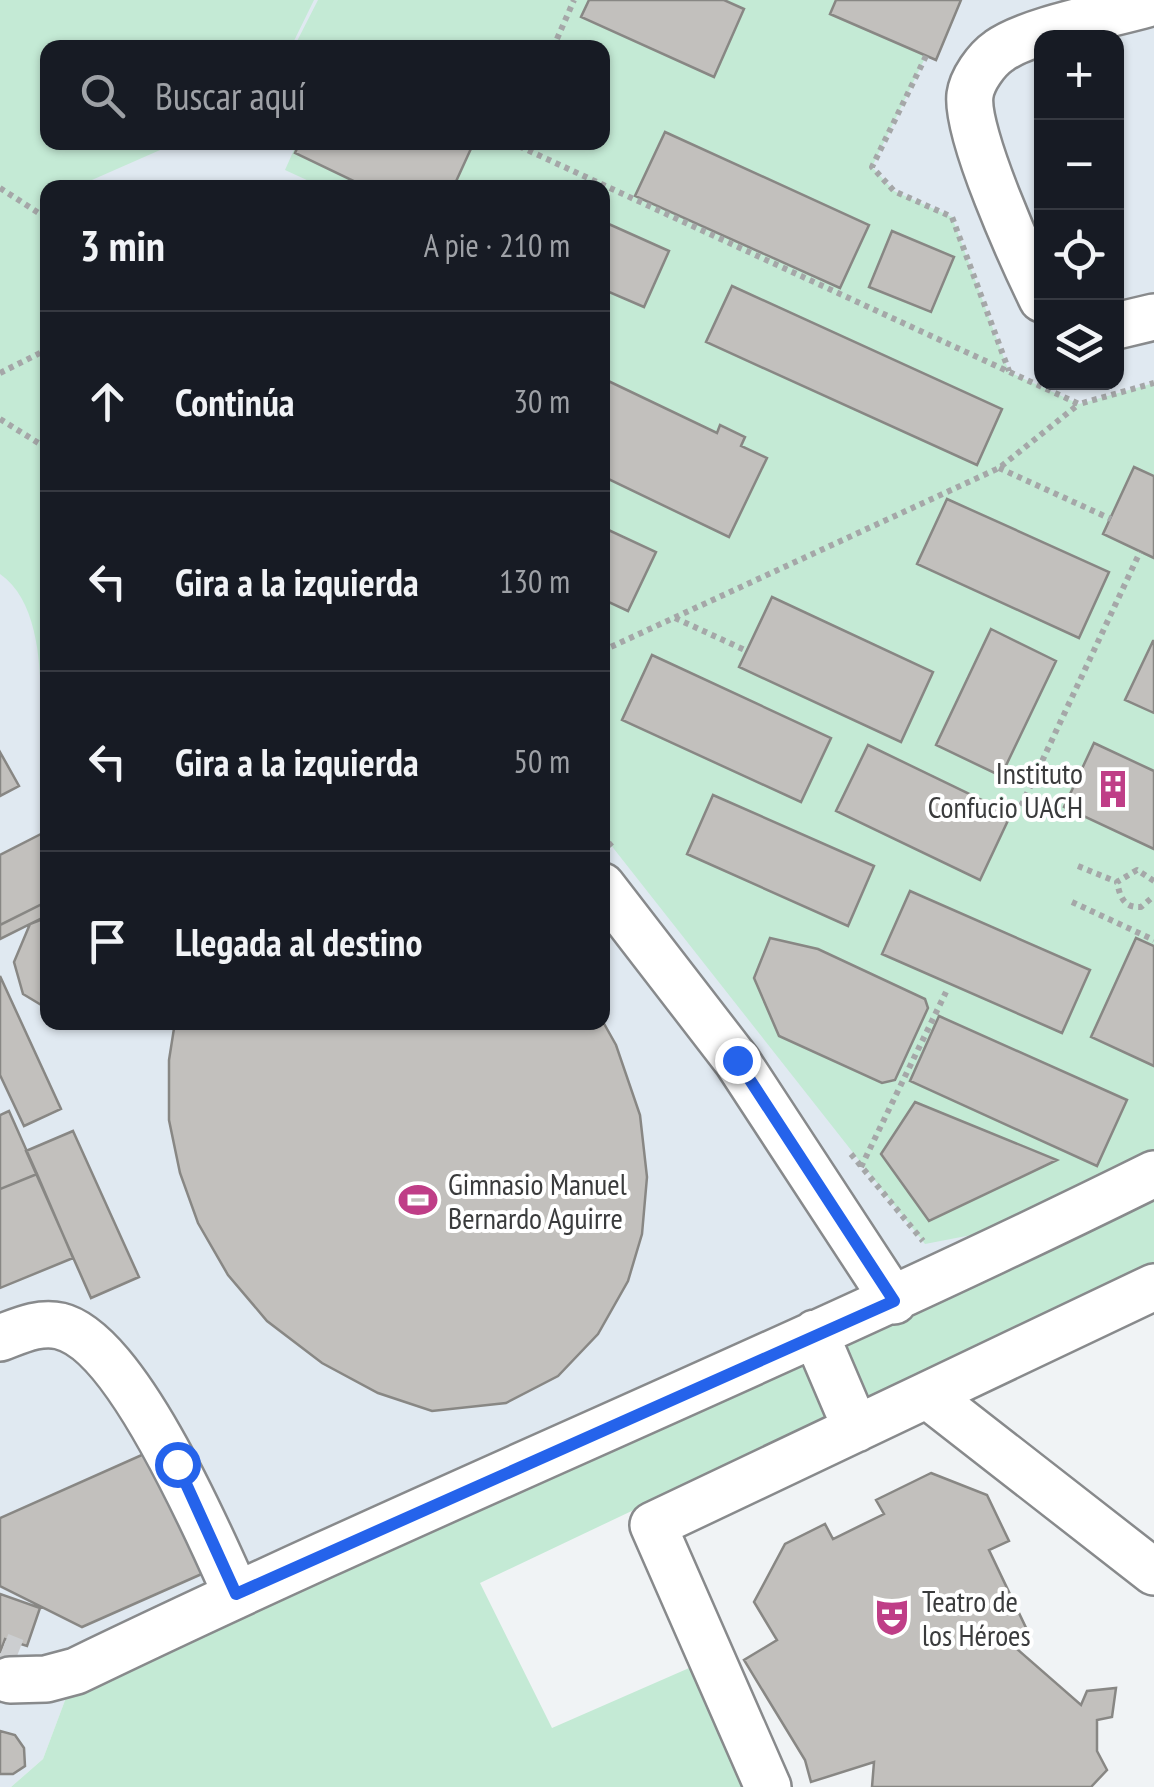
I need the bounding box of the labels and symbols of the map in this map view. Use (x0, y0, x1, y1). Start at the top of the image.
place label: Instituto Confucio UACH (928, 753, 1083, 826)
building icon: Instituto Confucio UACH (1092, 768, 1134, 810)
route end (715, 1038, 761, 1084)
place label: Gimnasio Manuel Bernardo Aguirre (448, 1164, 627, 1237)
sports icon: Gimnasio Manuel Bernardo Aguirre (397, 1179, 439, 1221)
route start (155, 1442, 201, 1488)
place label: Teatro de los Héroes (922, 1581, 1031, 1654)
theatre icon: Teatro de los Héroes (871, 1596, 913, 1638)

